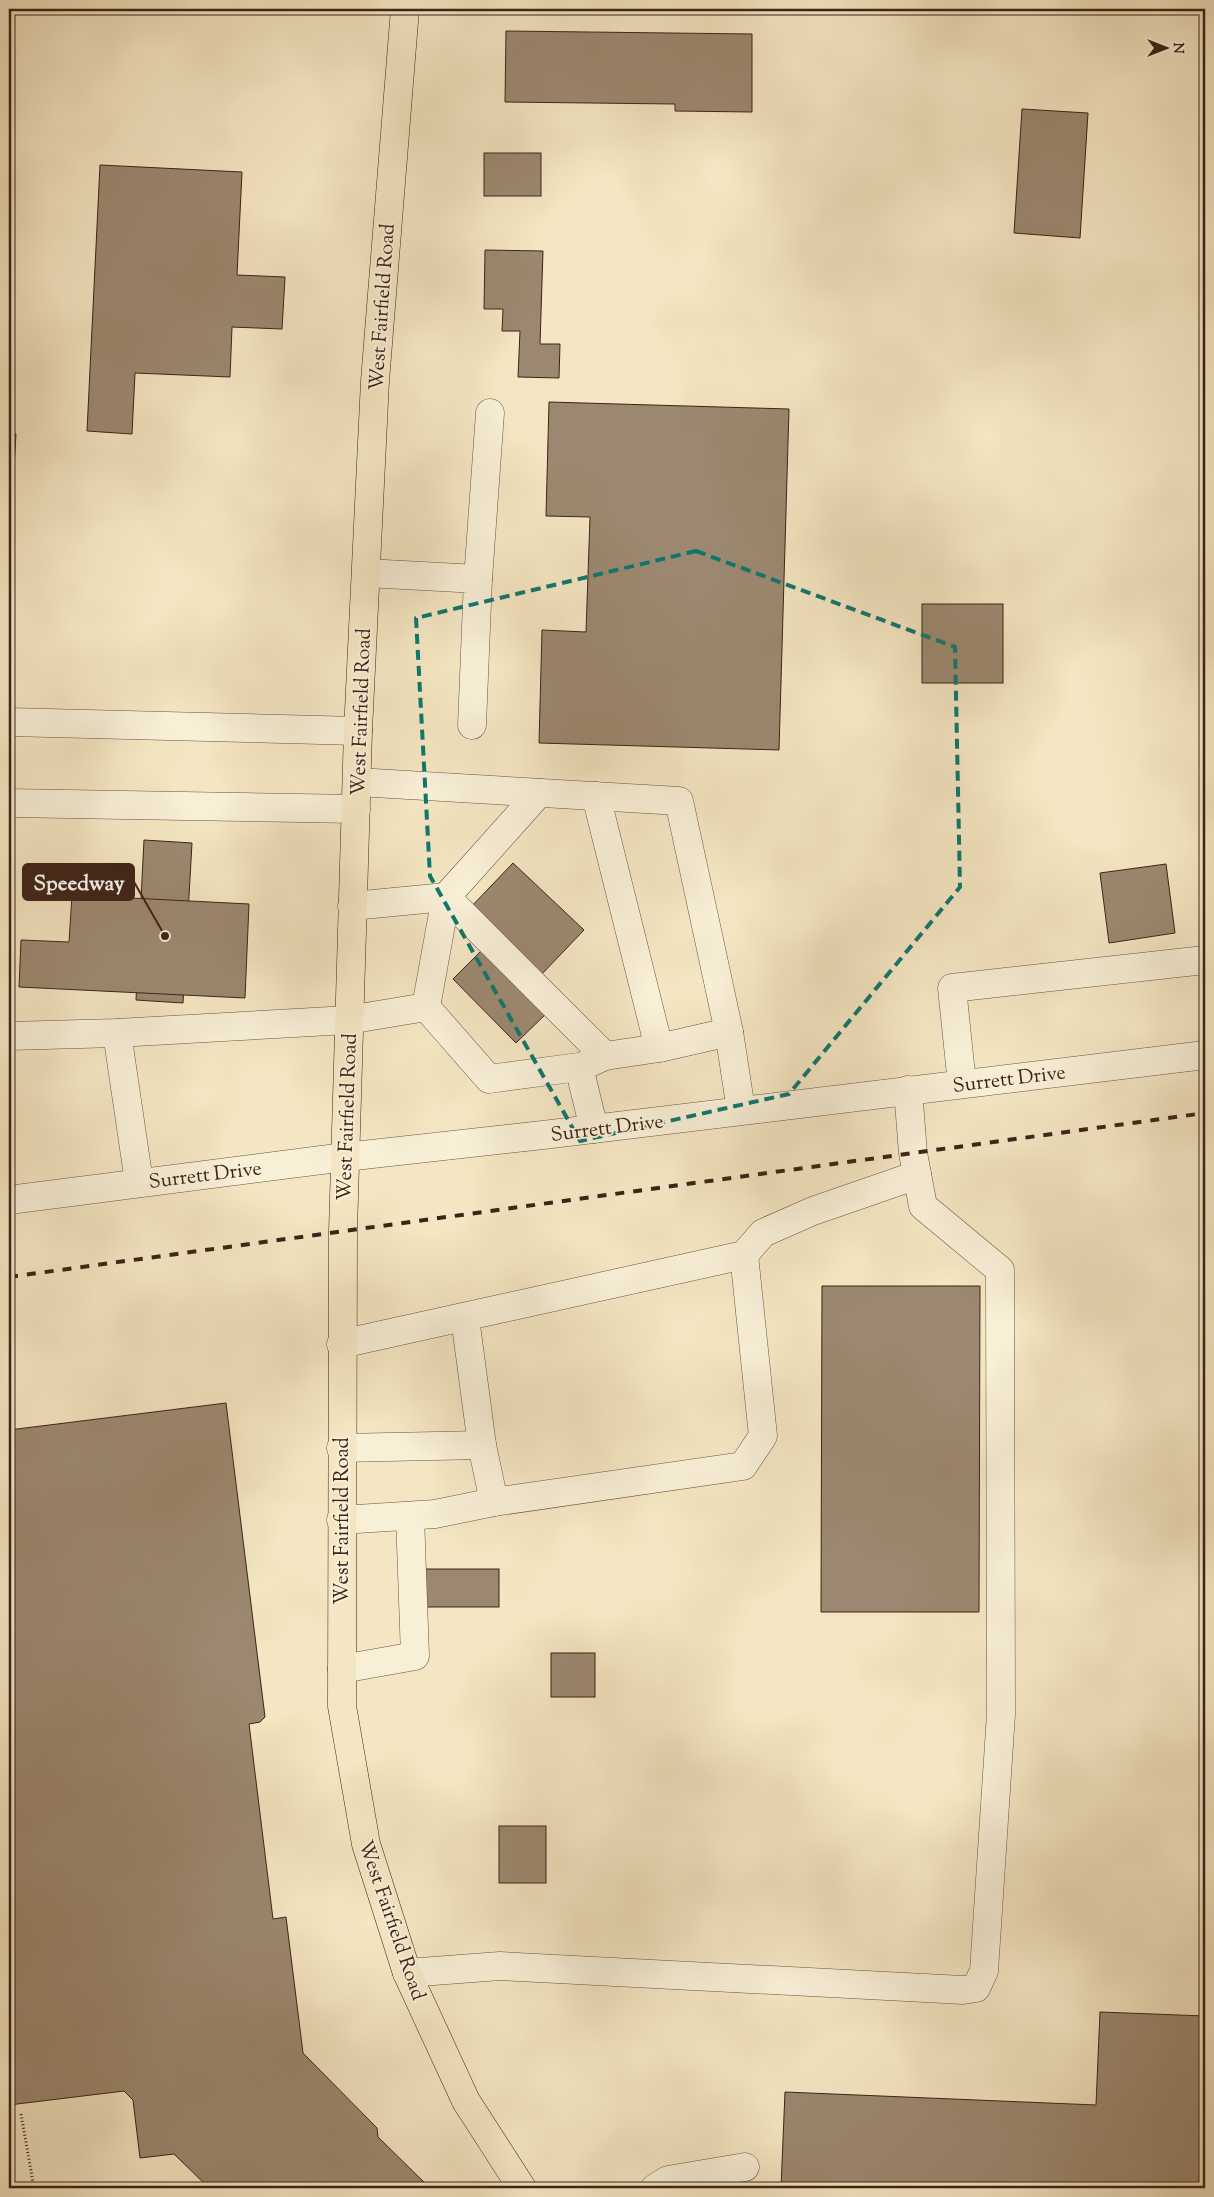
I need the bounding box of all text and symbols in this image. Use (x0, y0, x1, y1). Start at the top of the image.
north arrow (1142, 22, 1192, 72)
text: N (1167, 42, 1187, 54)
street label: West Fairfield Road (363, 223, 404, 392)
street label: West Fairfield Road (345, 628, 380, 796)
callout: Speedway (23, 864, 134, 900)
text: Speedway (34, 870, 125, 900)
street label: West Fairfield Road (331, 1033, 366, 1201)
street label: Surrett Drive (951, 1059, 1068, 1102)
street label: Surrett Drive (549, 1108, 666, 1151)
street label: Surrett Drive (147, 1155, 264, 1198)
street label: West Fairfield Road (329, 1437, 358, 1605)
street label: West Fairfield Road (350, 1837, 432, 2005)

